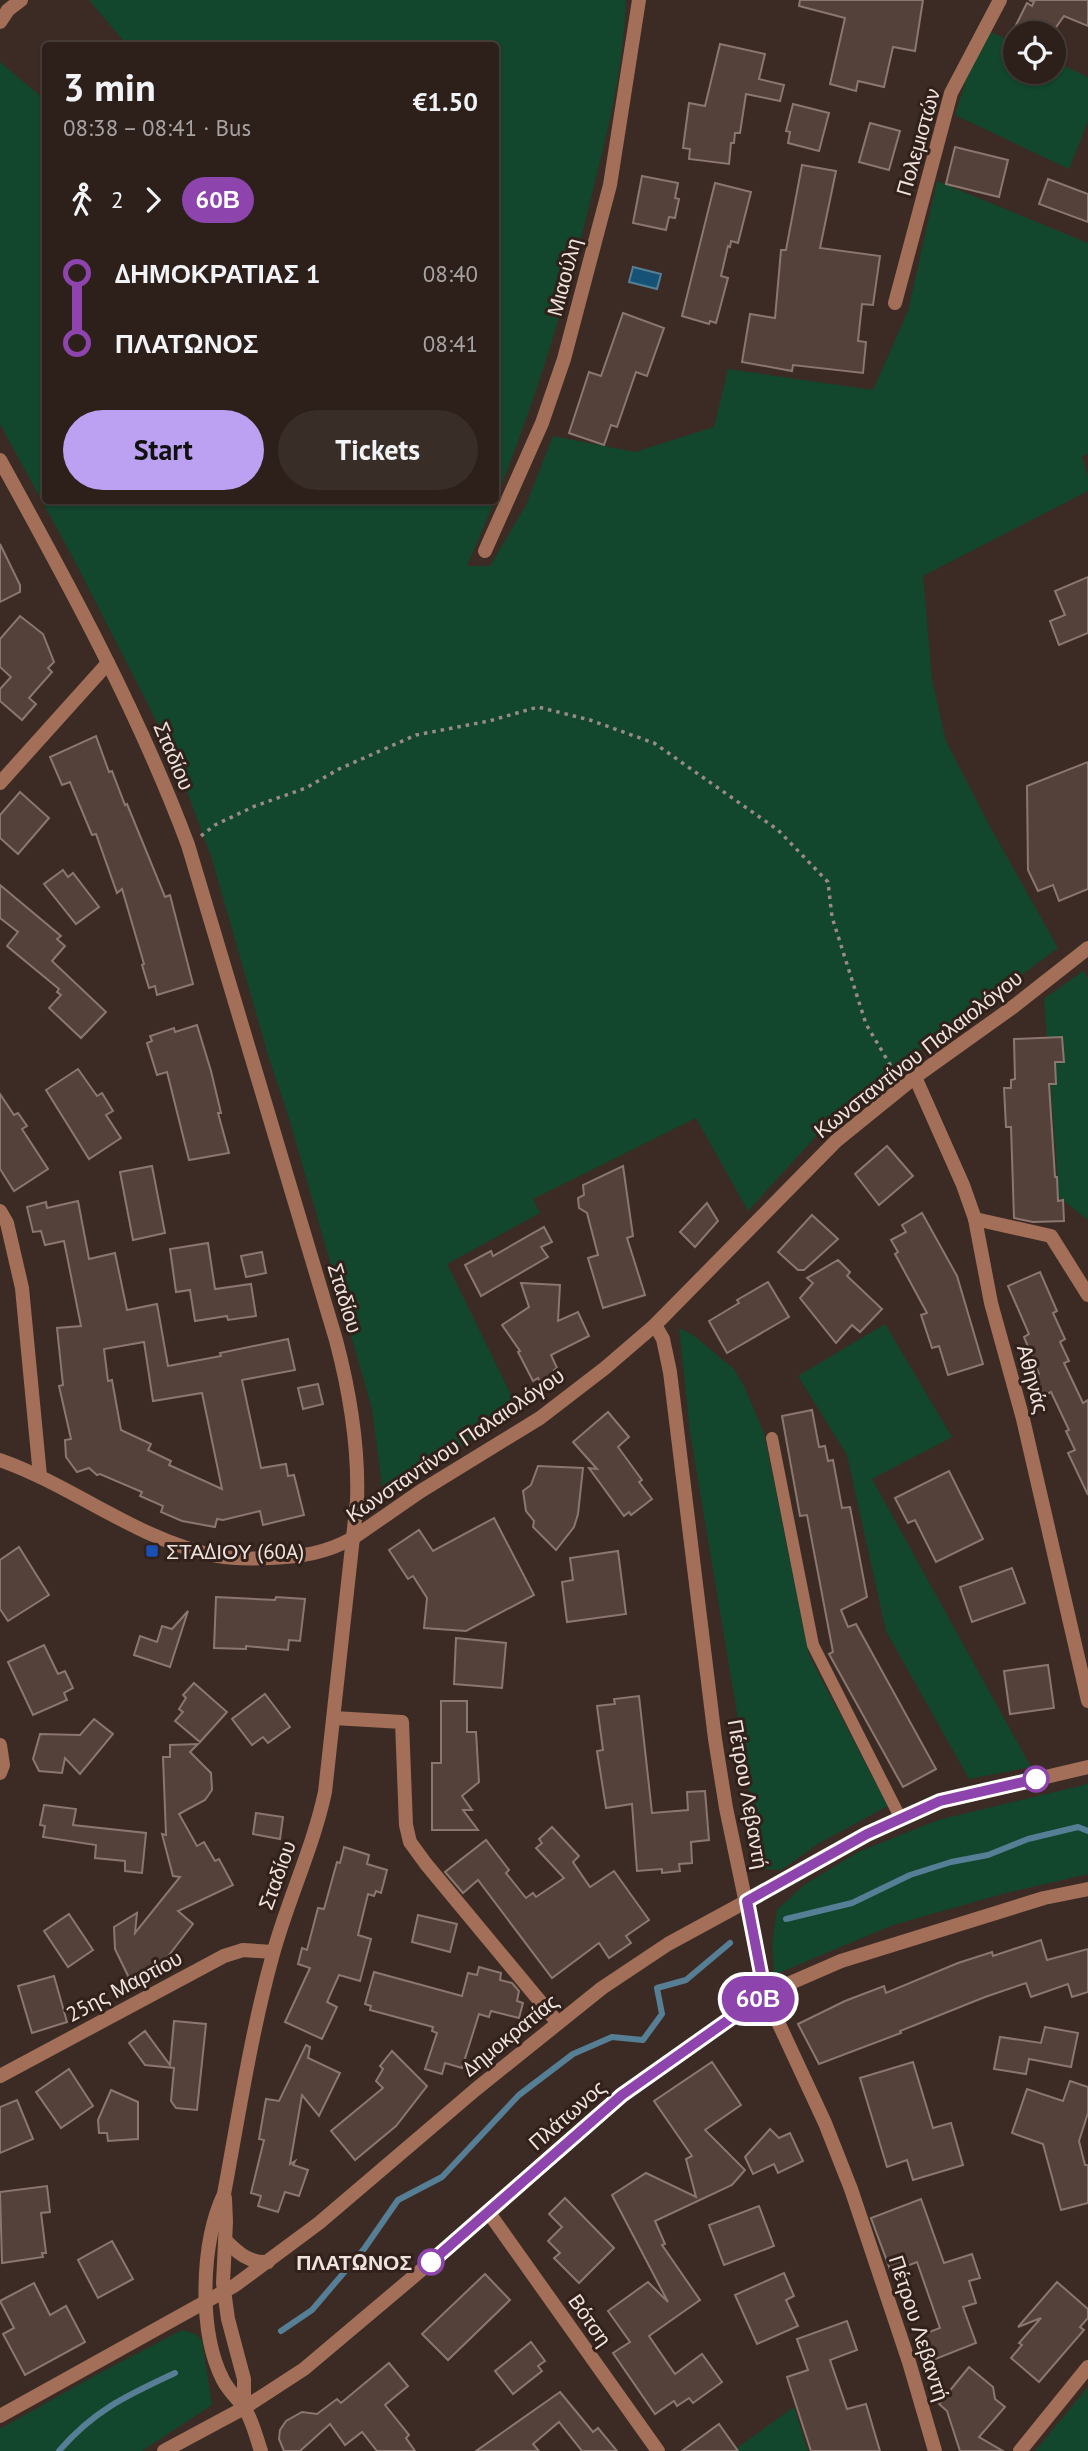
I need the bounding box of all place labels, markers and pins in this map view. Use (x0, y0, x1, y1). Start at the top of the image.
place label: ΣΤΑΔΙΟΥ (60A) (166, 1538, 304, 1565)
marker: ΣΤΑΔΙΟΥ (60A) (144, 1543, 160, 1559)
unlabelled marker (1023, 1766, 1049, 1792)
place label: ΠΛΑΤΩΝΟΣ (296, 2249, 412, 2276)
marker: ΠΛΑΤΩΝΟΣ (418, 2249, 444, 2275)

